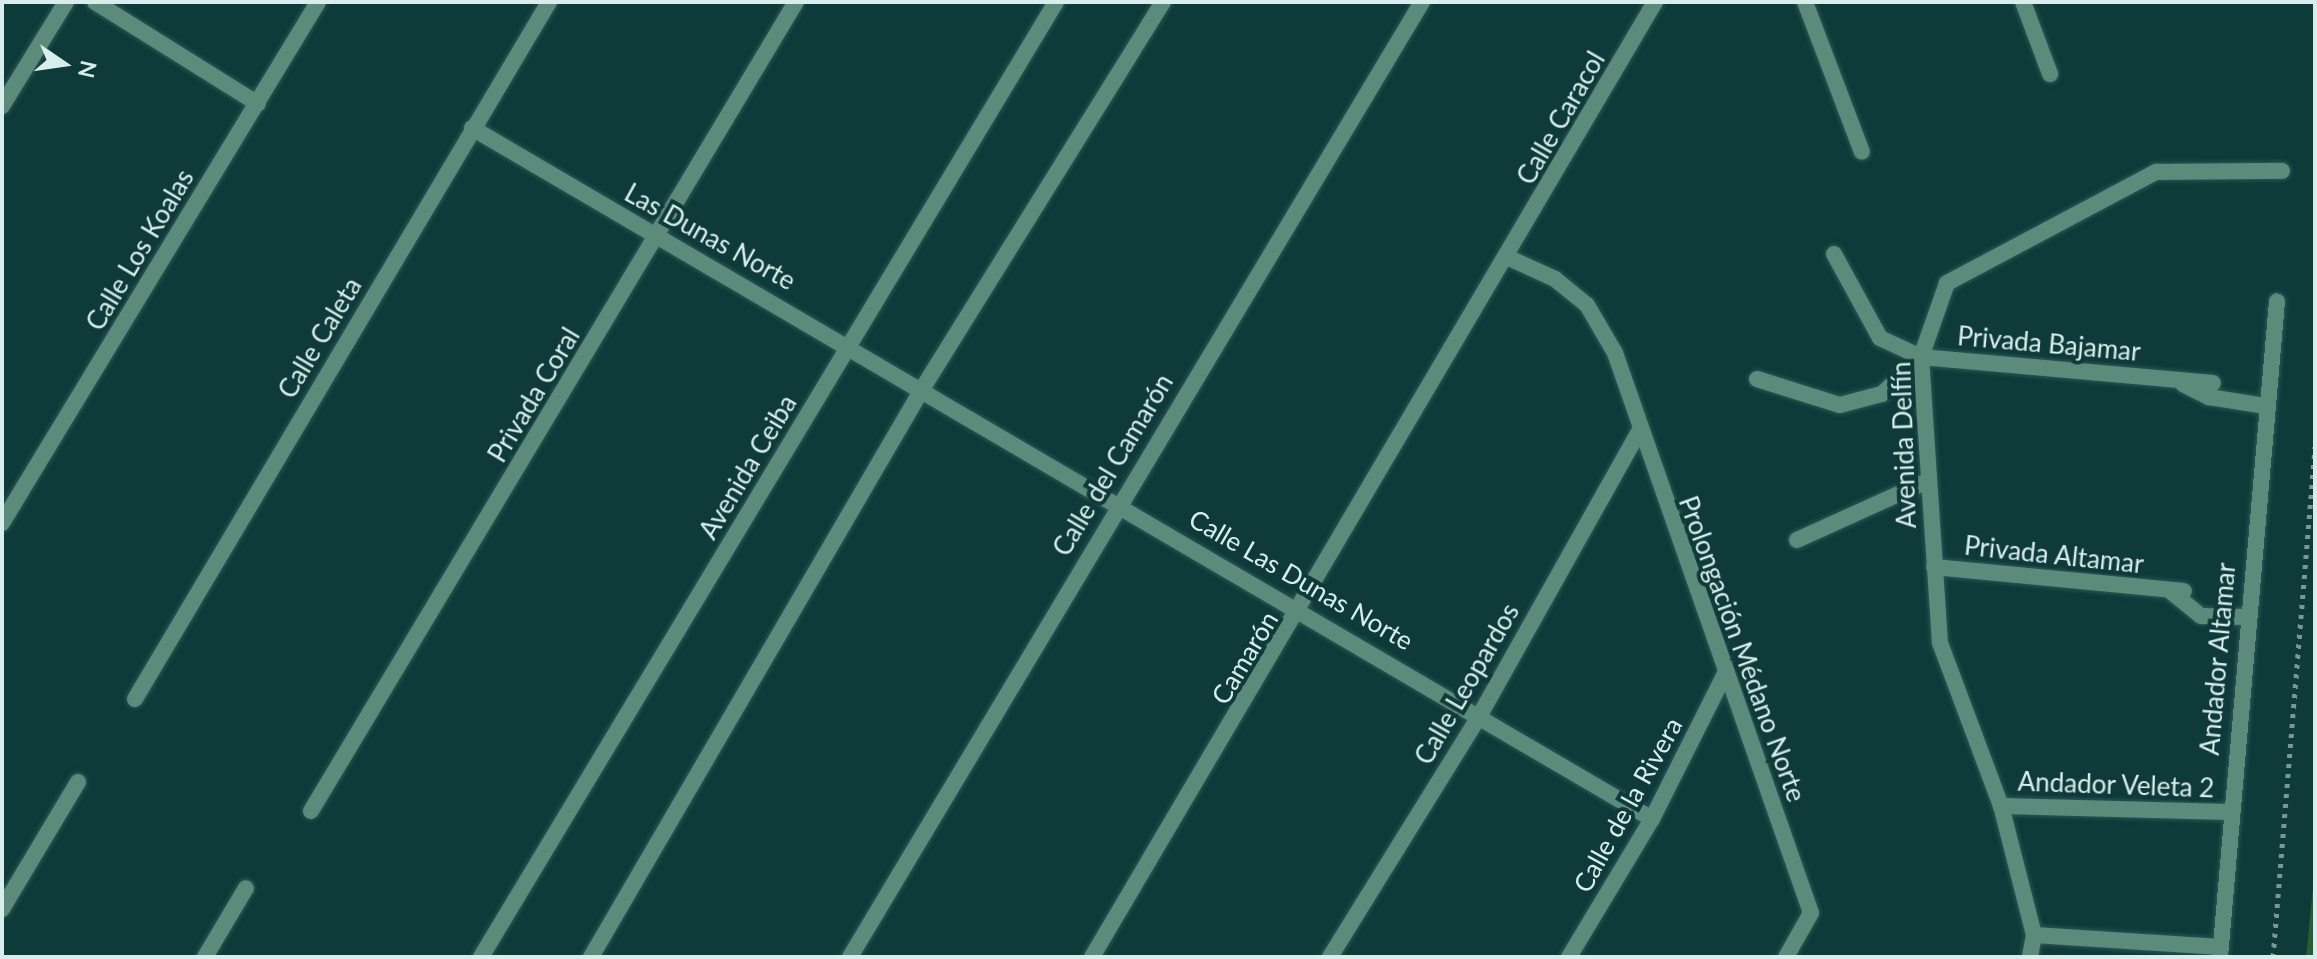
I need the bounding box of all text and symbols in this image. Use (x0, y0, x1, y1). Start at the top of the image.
north arrow (24, 24, 104, 104)
street label: Calle Caracol (1510, 46, 1612, 190)
text: N (73, 58, 103, 81)
street label: Calle Los Koalas (80, 164, 200, 336)
street label: Las Dunas Norte (619, 177, 801, 297)
street label: Calle Caleta (272, 272, 368, 404)
street label: Privada Bajamar (1956, 320, 2142, 368)
street label: Privada Coral (482, 322, 586, 468)
street label: Avenida Delfín (1885, 361, 1923, 529)
street label: Calle del Camarón (1046, 368, 1180, 562)
street label: Avenida Ceiba (693, 389, 803, 545)
street label: Prolongación Médano Norte (1672, 492, 1812, 806)
street label: Calle Las Dunas Norte (1184, 503, 1418, 657)
street label: Privada Altamar (1962, 530, 2146, 580)
street label: Andador Altamar (2194, 561, 2242, 757)
street label: Calle Leopardos (1408, 598, 1526, 770)
street label: Camarón (1205, 606, 1285, 710)
street label: Calle de la Rivera (1567, 712, 1689, 898)
street label: Andador Veleta 2 (2016, 766, 2216, 804)

